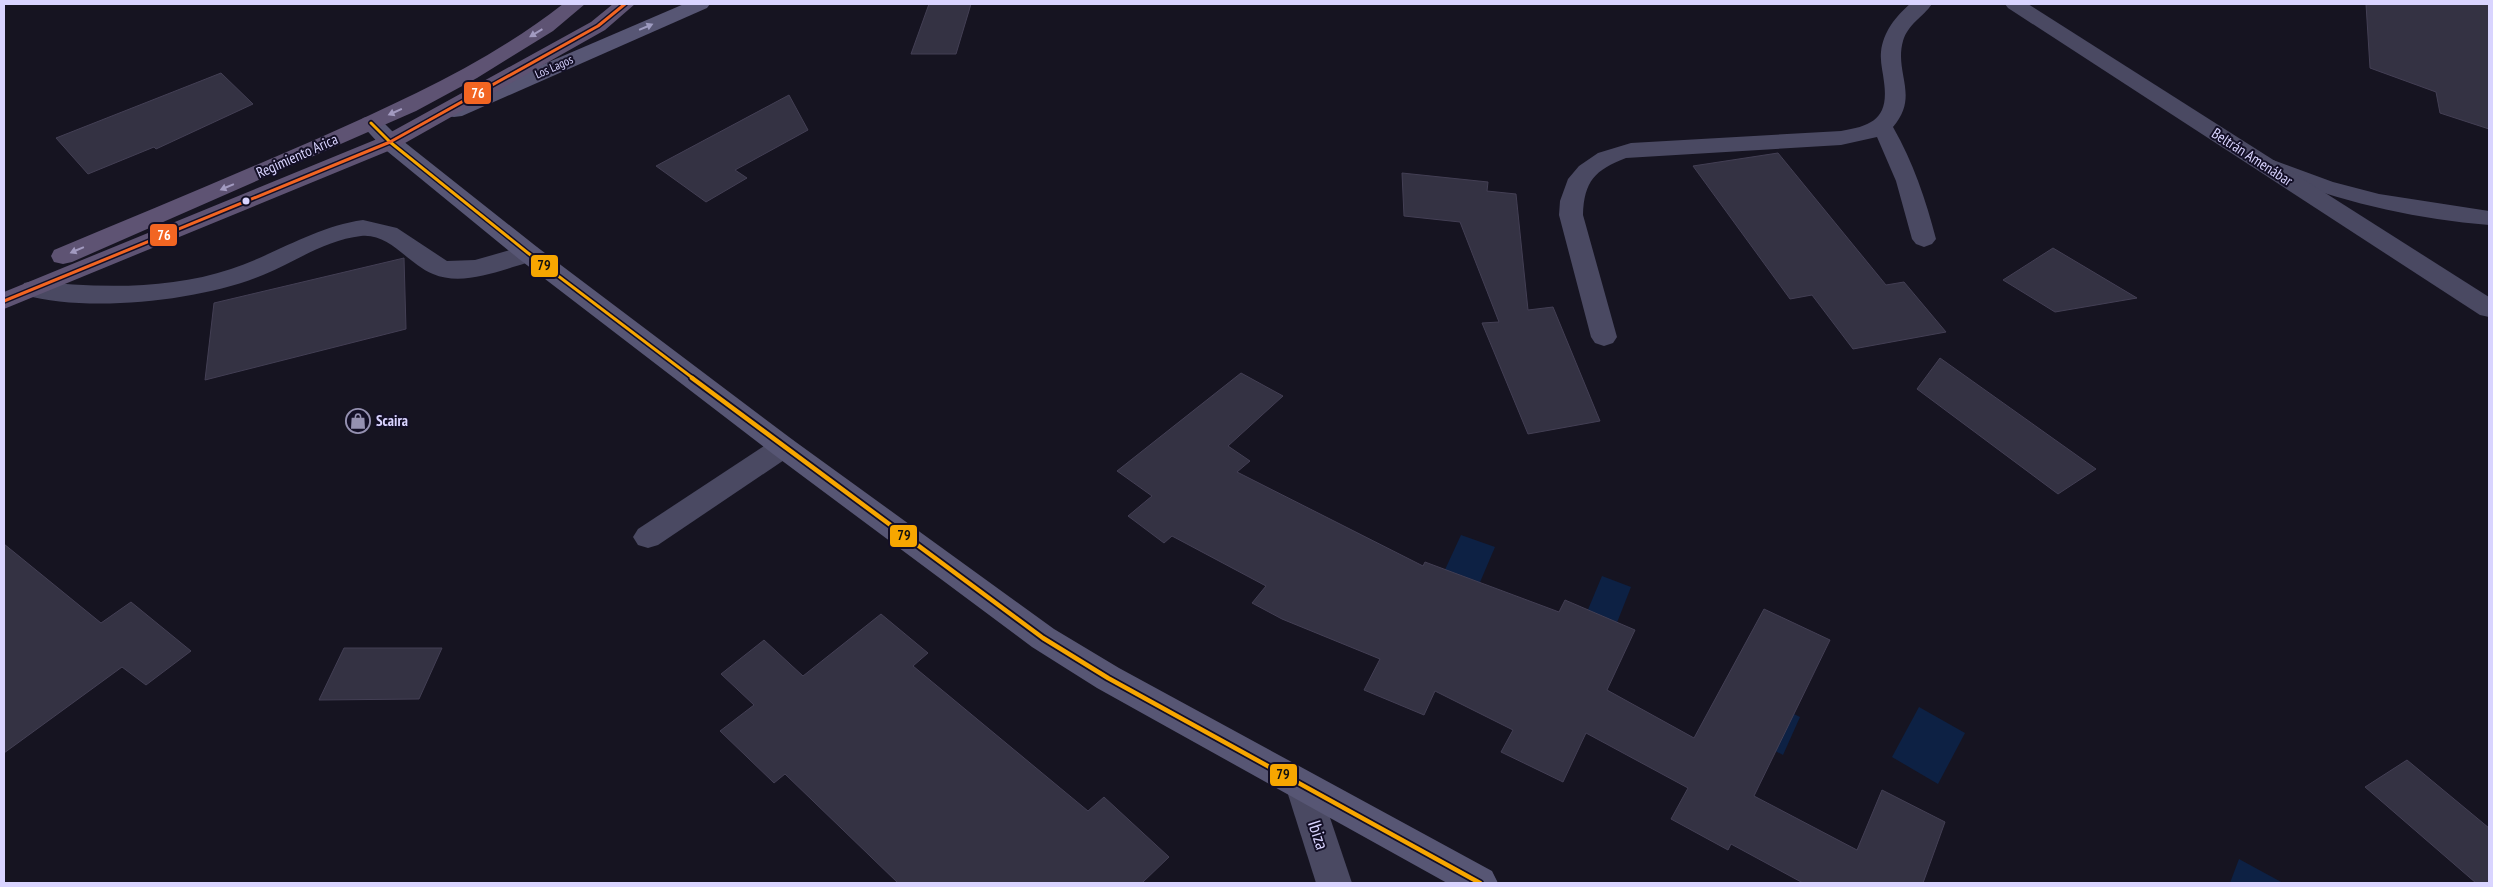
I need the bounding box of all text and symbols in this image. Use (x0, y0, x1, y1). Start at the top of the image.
one-way arrow (639, 22, 653, 30)
one-way arrow (530, 28, 543, 37)
street label: Los Lagos (532, 51, 575, 82)
line badge: 76 (463, 81, 492, 105)
text: 76 (471, 84, 485, 102)
one-way arrow (388, 108, 402, 116)
street label: Beltrán Amenábar (2208, 123, 2297, 190)
street label: Regimiento Arica (253, 129, 341, 182)
one-way arrow (219, 183, 234, 191)
unlabelled marker (241, 196, 251, 206)
line badge: 76 (149, 223, 178, 247)
text: 76 (157, 226, 171, 244)
one-way arrow (70, 247, 84, 255)
line badge: 79 (530, 254, 559, 278)
text: 79 (537, 256, 551, 274)
shop icon: Scaira (345, 408, 371, 434)
place label: Scaira (376, 411, 408, 430)
line badge: 79 (889, 524, 918, 548)
text: 79 (897, 526, 911, 544)
line badge: 79 (1269, 763, 1298, 787)
text: 79 (1276, 765, 1290, 783)
street label: Ibiza (1303, 817, 1334, 852)

